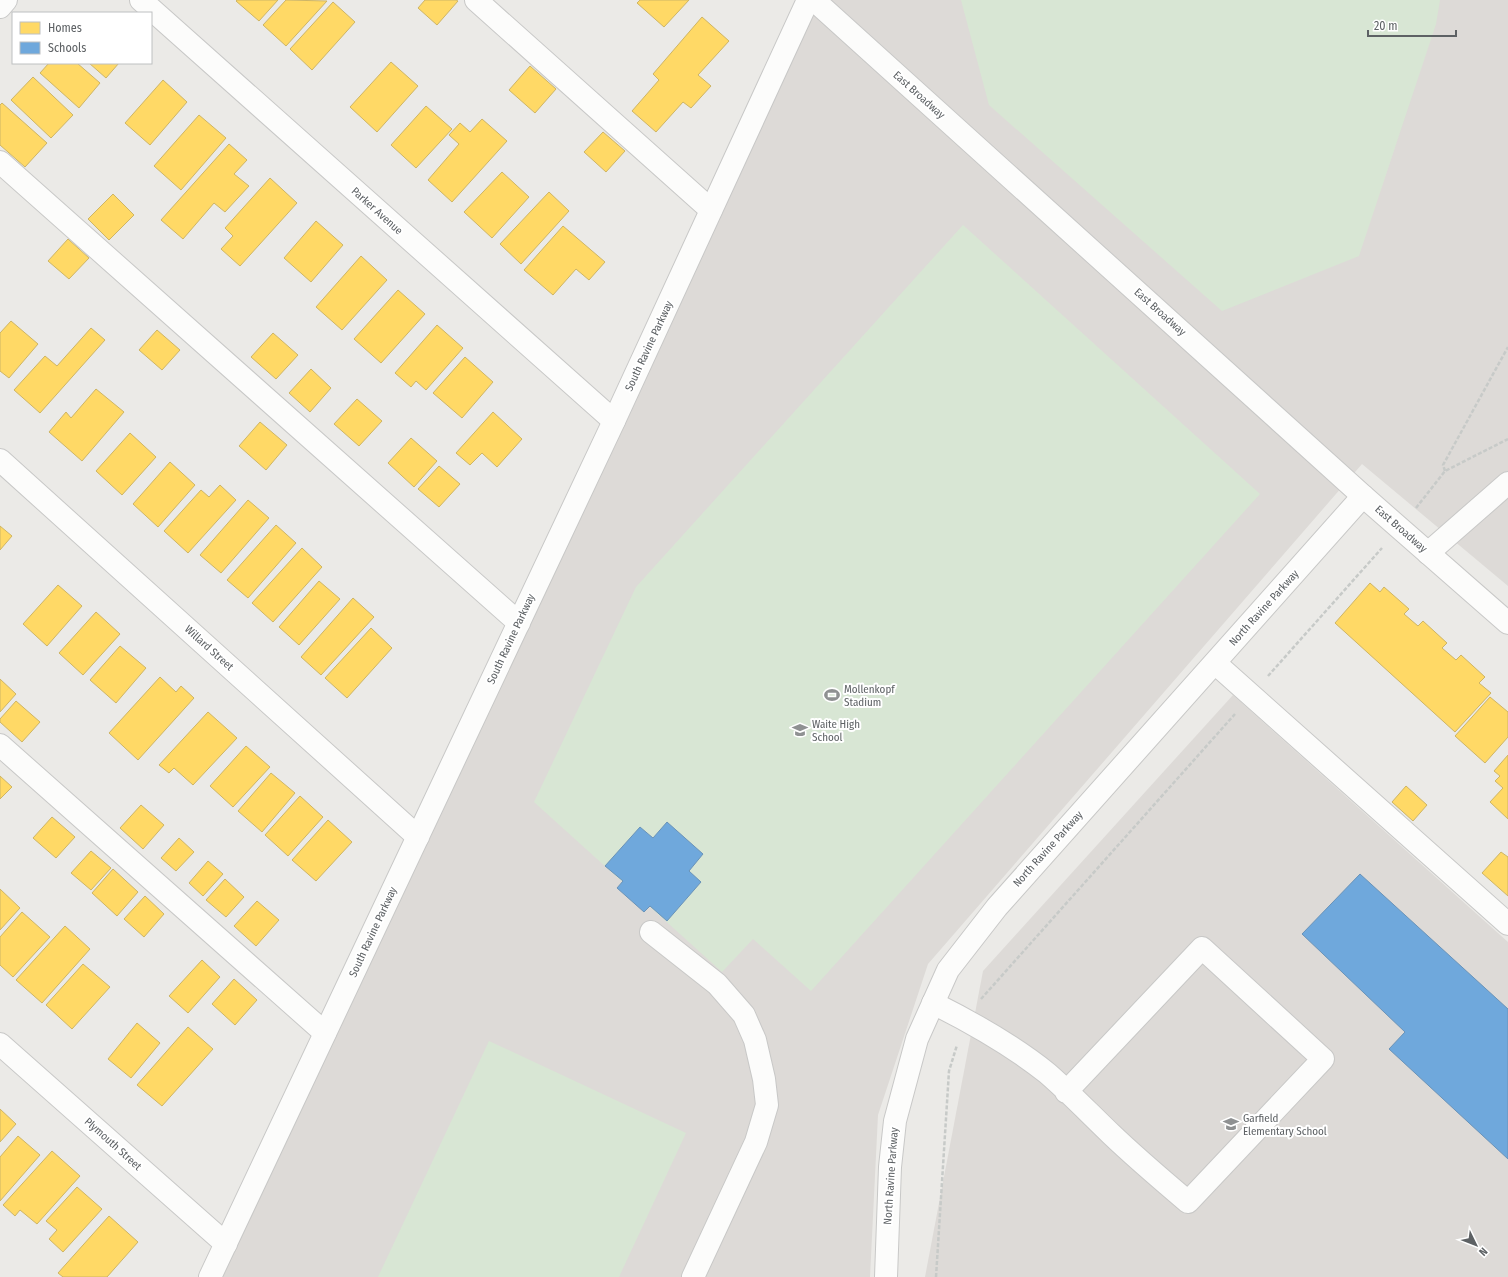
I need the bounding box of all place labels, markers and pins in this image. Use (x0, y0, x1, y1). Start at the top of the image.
place label: Mollenkopf Stadium (844, 683, 895, 709)
sports icon: Mollenkopf Stadium (823, 686, 841, 704)
place label: Waite High School (812, 718, 860, 744)
school or university icon: Waite High School (791, 721, 809, 739)
place label: Garfield Elementary School (1243, 1112, 1327, 1138)
school or university icon: Garfield Elementary School (1222, 1115, 1240, 1133)

